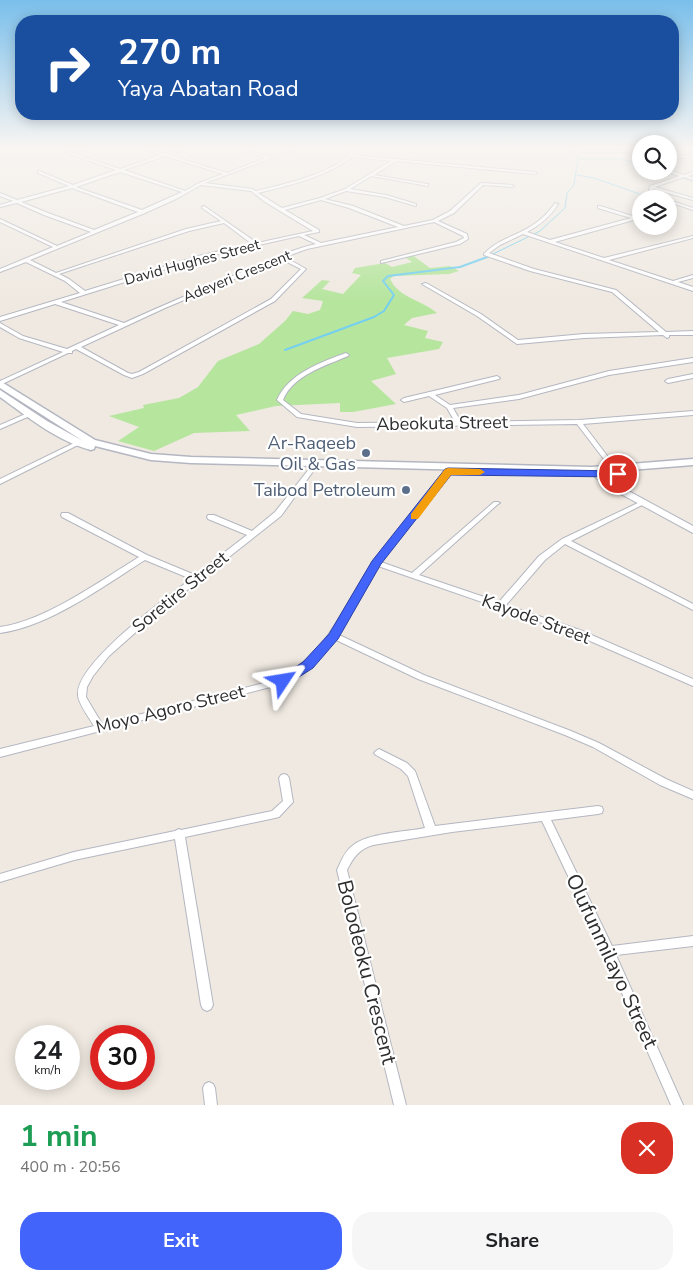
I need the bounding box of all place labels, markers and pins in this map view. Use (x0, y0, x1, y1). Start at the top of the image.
place label: Ar-Raqeeb Oil & Gas (268, 431, 356, 476)
marker: Ar-Raqeeb Oil & Gas (360, 447, 372, 459)
pin (597, 453, 639, 495)
place label: Taibod Petroleum (254, 478, 396, 502)
marker: Taibod Petroleum (400, 484, 412, 496)

